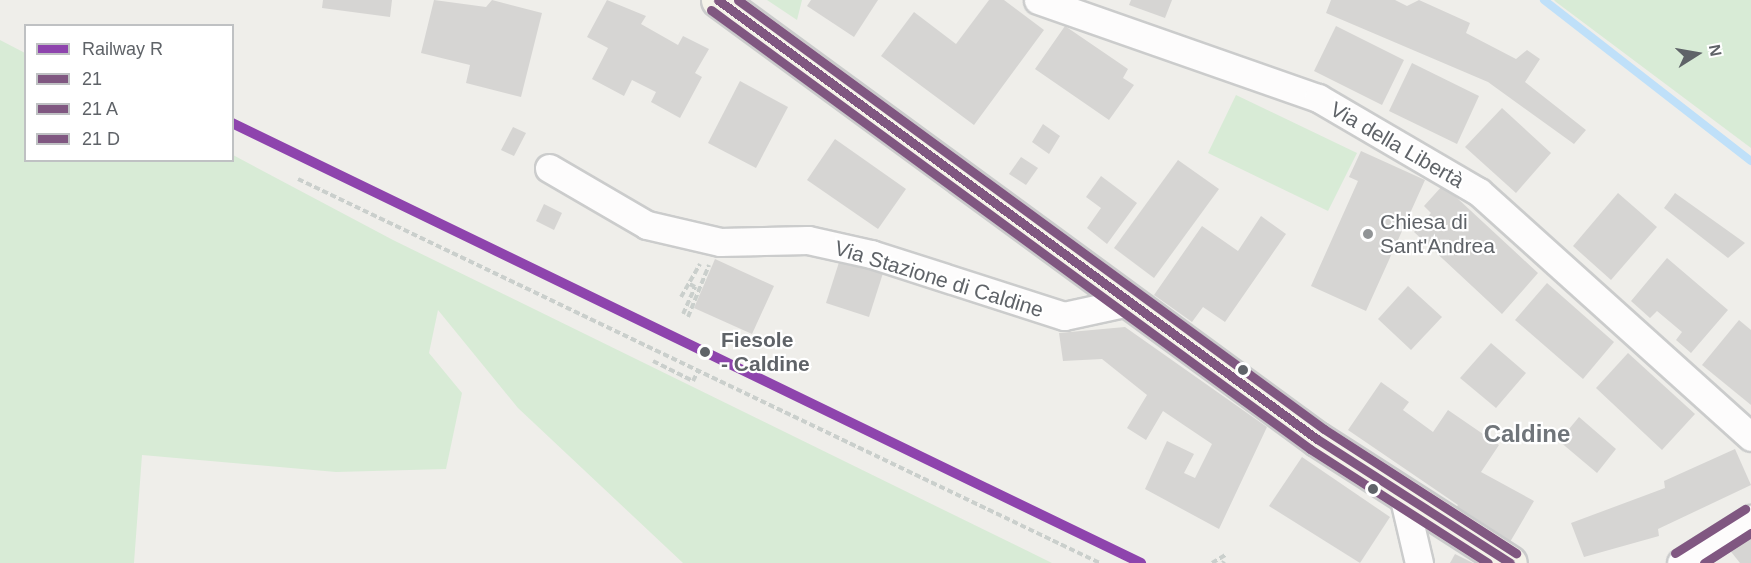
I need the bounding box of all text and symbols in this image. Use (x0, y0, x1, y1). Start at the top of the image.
legend (24, 24, 234, 162)
north arrow (1667, 24, 1727, 84)
text: Railway R (82, 39, 163, 59)
text: N (1706, 43, 1725, 58)
text: 21 (82, 69, 102, 89)
street label: Via della Libertà (1326, 97, 1468, 193)
text: 21 A (82, 99, 118, 119)
text: 21 D (82, 129, 120, 149)
place label: Chiesa di Sant'Andrea (1380, 209, 1495, 259)
marker: Chiesa di Sant'Andrea (1361, 227, 1375, 241)
street label: Via Stazione di Caldine (832, 235, 1046, 323)
place label: Fiesole - Caldine (721, 327, 810, 377)
marker: Fiesole - Caldine (694, 341, 716, 363)
unlabelled marker (1237, 364, 1249, 376)
district label: Caldine (1484, 420, 1570, 448)
unlabelled marker (1367, 483, 1379, 495)

